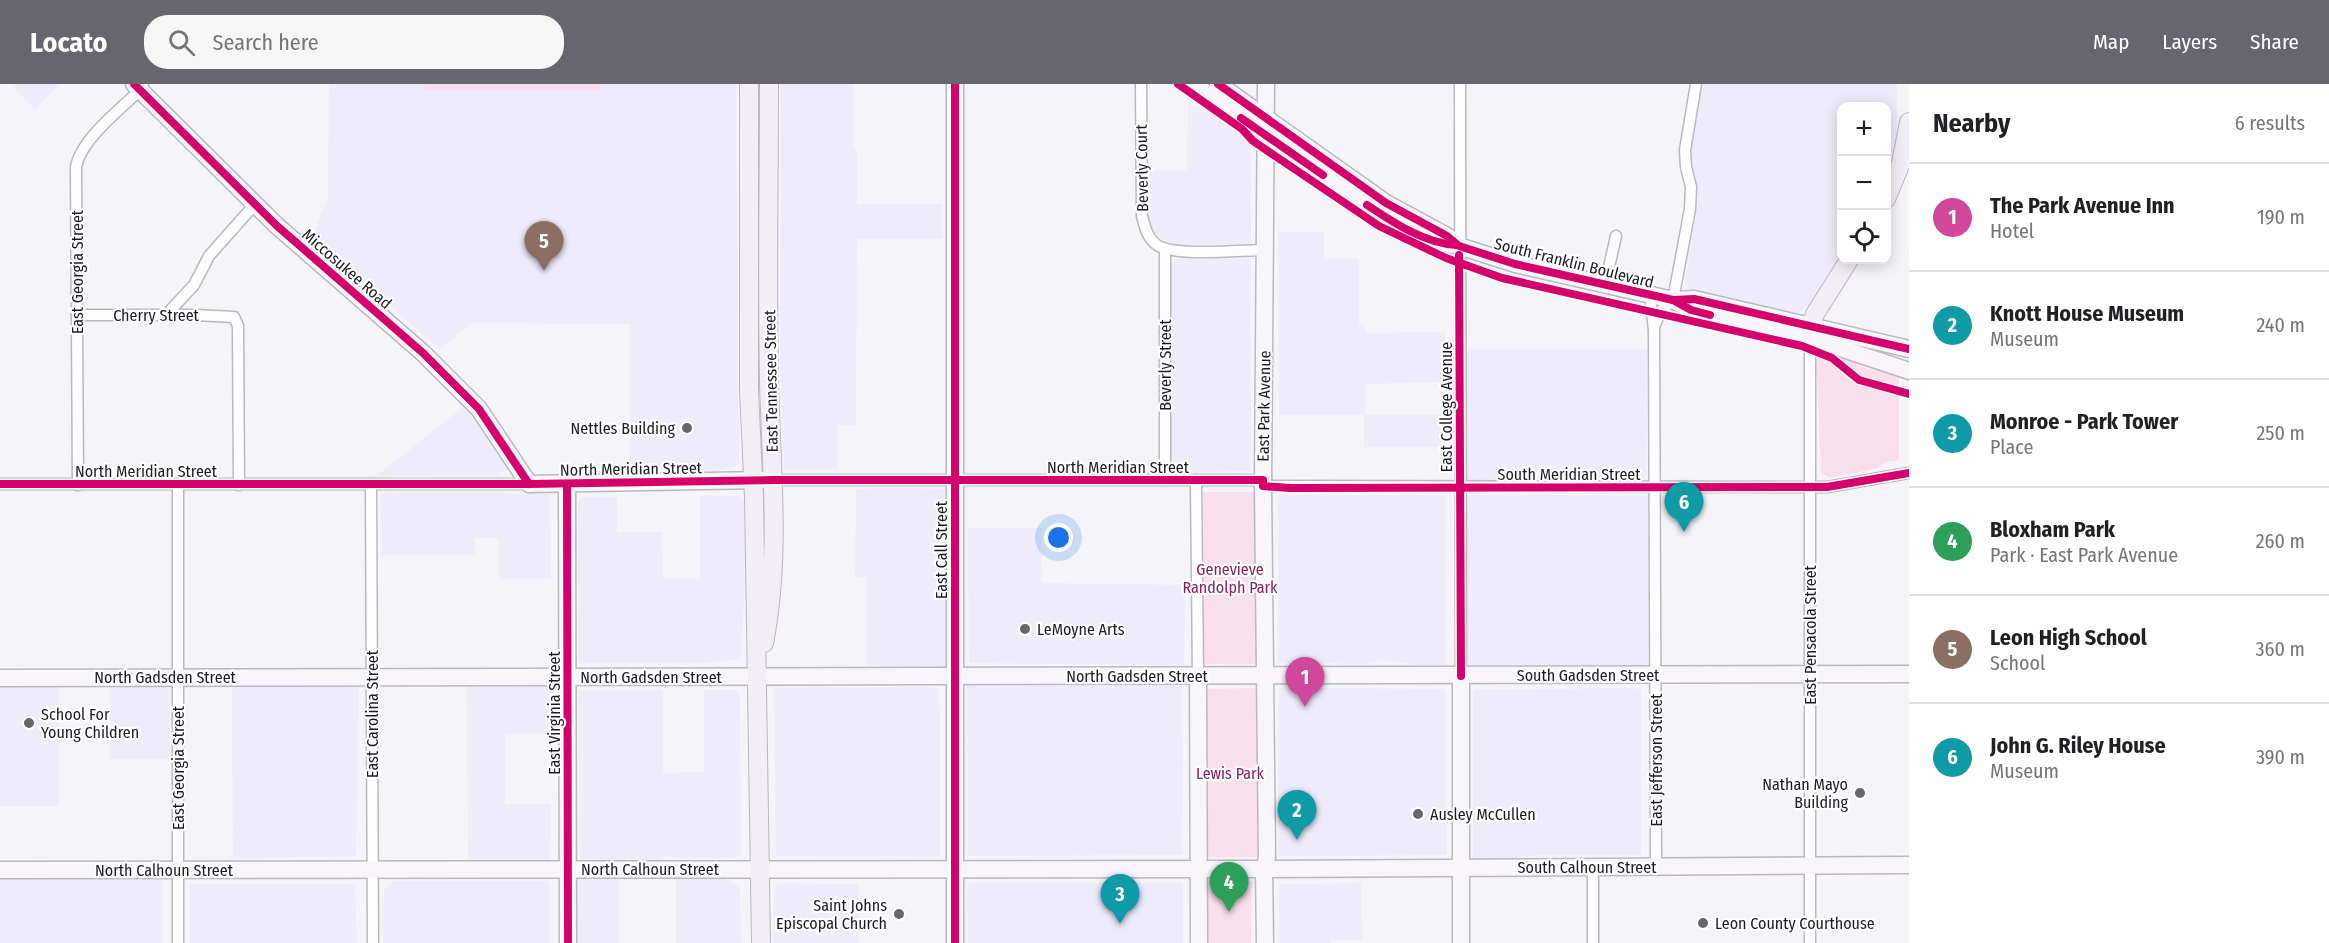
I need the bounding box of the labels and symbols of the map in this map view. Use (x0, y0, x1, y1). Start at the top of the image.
street label: Beverly Court (1132, 123, 1152, 212)
street label: East Georgia Street (68, 209, 87, 334)
pin: 5 (524, 222, 564, 271)
street label: Miccosukee Road (298, 225, 396, 313)
street label: South Franklin Boulevard (1492, 234, 1656, 292)
street label: Cherry Street (113, 306, 200, 325)
street label: East Tennessee Street (760, 309, 782, 452)
street label: Beverly Street (1156, 319, 1175, 411)
street label: East College Avenue (1437, 342, 1456, 472)
street label: East Park Avenue (1254, 350, 1274, 462)
place label: Nettles Building (571, 419, 675, 438)
marker: Nettles Building (680, 421, 694, 435)
street label: North Meridian Street (560, 458, 703, 480)
street label: North Meridian Street (1047, 458, 1190, 477)
street label: North Meridian Street (75, 462, 218, 481)
street label: South Meridian Street (1497, 465, 1641, 484)
pin: 6 (1664, 482, 1704, 532)
street label: East Call Street (932, 500, 951, 599)
your location (1044, 523, 1073, 552)
park label: Genevieve Randolph Park (1182, 560, 1278, 597)
street label: East Pensacola Street (1801, 564, 1820, 705)
place label: LeMoyne Arts (1037, 620, 1125, 639)
marker: LeMoyne Arts (1018, 622, 1032, 636)
street label: East Carolina Street (363, 649, 382, 778)
street label: East Virginia Street (545, 651, 564, 775)
pin: 1 (1286, 658, 1324, 707)
street label: South Gadsden Street (1517, 666, 1660, 685)
street label: North Gadsden Street (1066, 667, 1209, 686)
street label: North Gadsden Street (94, 668, 237, 687)
street label: North Gadsden Street (580, 668, 723, 687)
street label: East Jefferson Street (1647, 693, 1666, 826)
place label: School For Young Children (41, 705, 139, 742)
street label: East Georgia Street (169, 705, 188, 830)
marker: School For Young Children (22, 716, 36, 730)
park label: Lewis Park (1196, 764, 1265, 783)
place label: Nathan Mayo Building (1762, 775, 1848, 812)
marker: Nathan Mayo Building (1853, 786, 1867, 800)
pin: 2 (1278, 790, 1316, 840)
place label: Ausley McCullen (1430, 805, 1536, 824)
marker: Ausley McCullen (1411, 807, 1425, 821)
street label: South Calhoun Street (1518, 858, 1657, 877)
street label: North Calhoun Street (581, 860, 720, 879)
street label: North Calhoun Street (95, 861, 234, 880)
pin: 4 (1210, 862, 1248, 912)
pin: 3 (1100, 874, 1140, 924)
place label: Saint Johns Episcopal Church (776, 896, 887, 933)
marker: Saint Johns Episcopal Church (892, 907, 906, 921)
place label: Leon County Courthouse (1715, 914, 1875, 933)
marker: Leon County Courthouse (1696, 916, 1710, 930)

